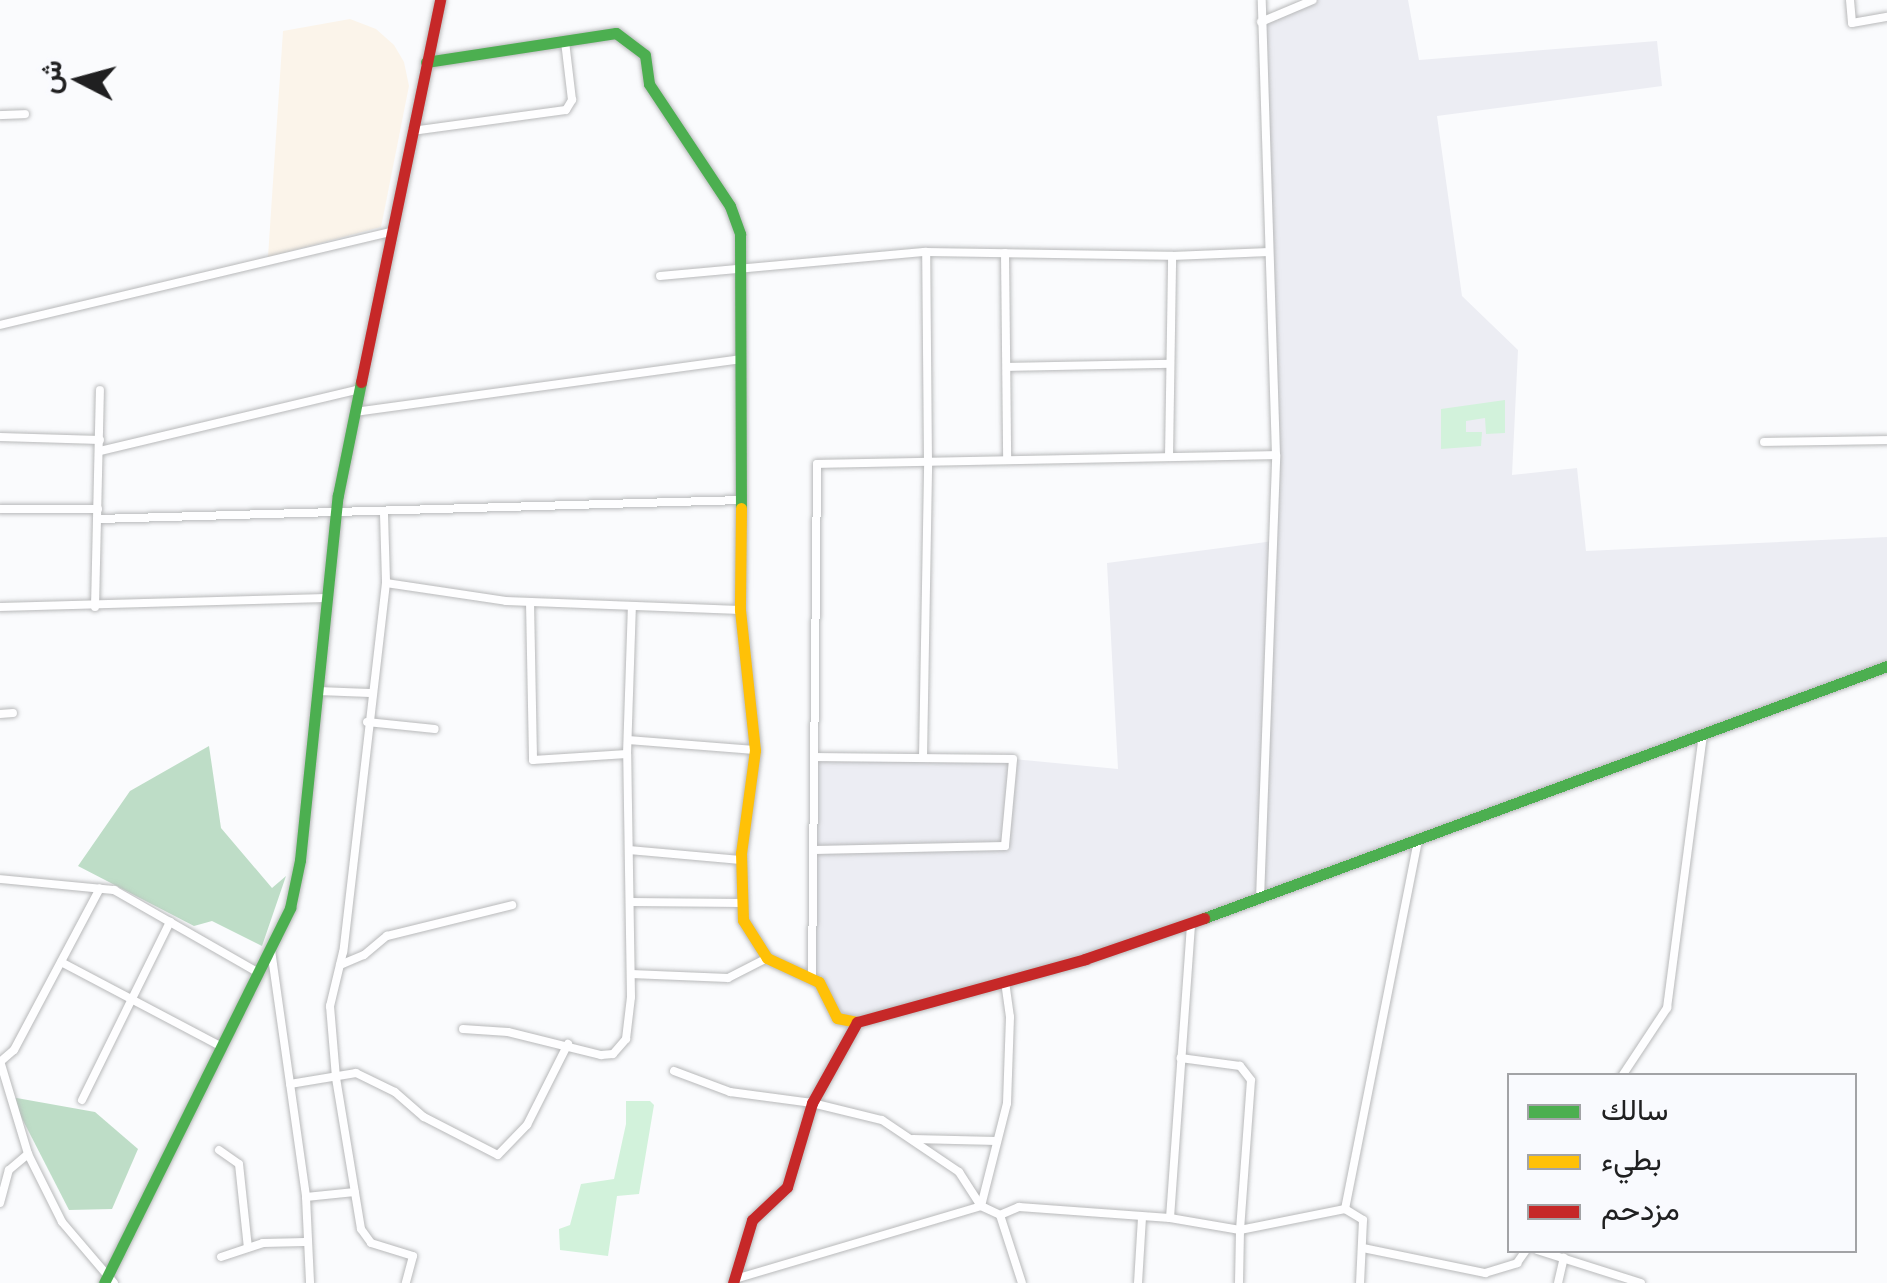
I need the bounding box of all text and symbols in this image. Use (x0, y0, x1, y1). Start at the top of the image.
north arrow (30, 30, 130, 130)
text: ش (31, 58, 69, 95)
legend (1507, 1073, 1857, 1253)
text: سالك (1601, 1090, 1668, 1128)
text: بطيء (1601, 1140, 1662, 1178)
text: مزدحم (1601, 1190, 1680, 1228)

